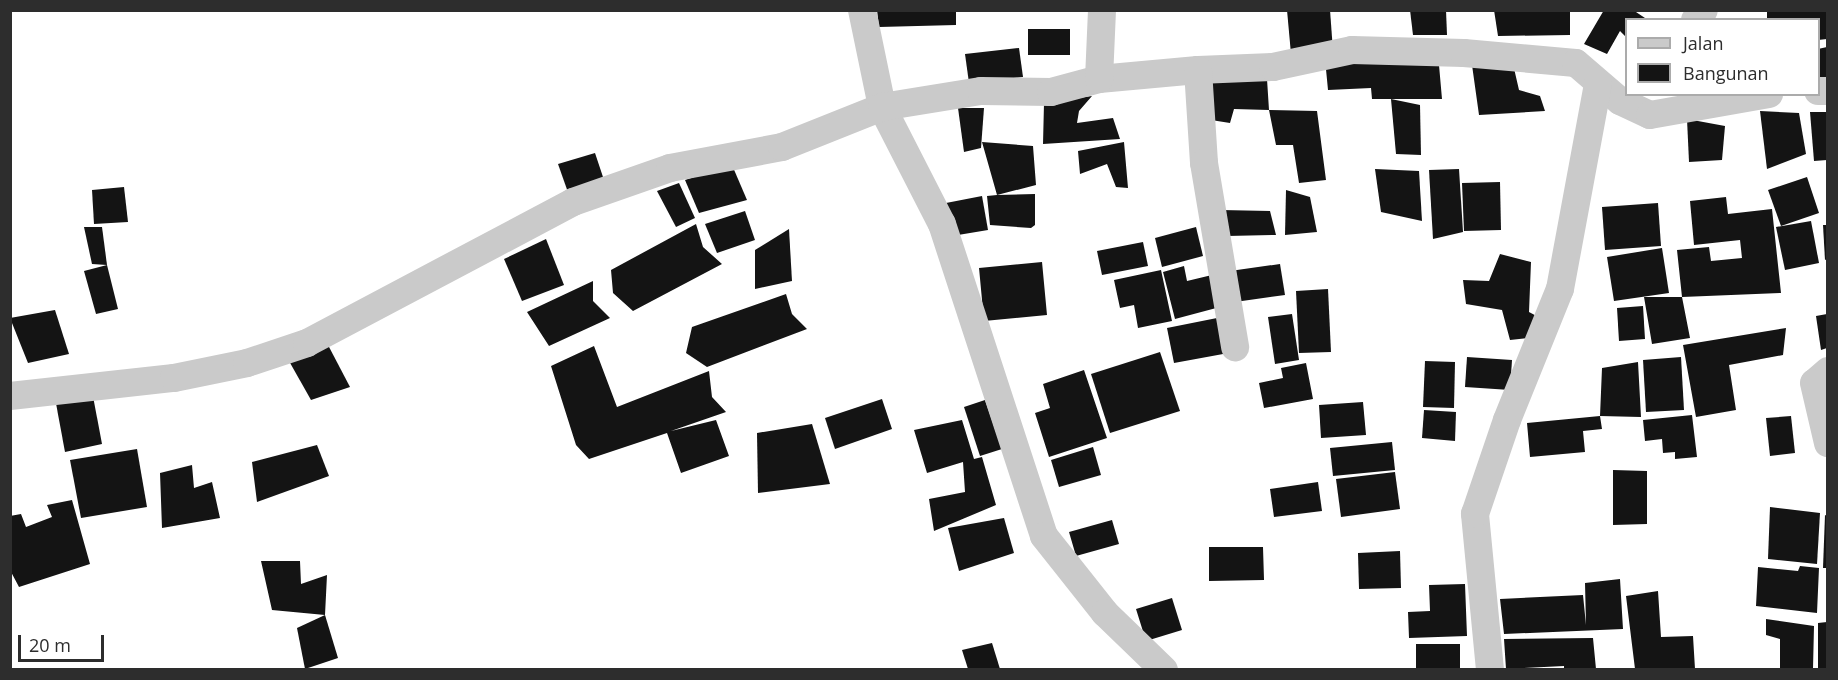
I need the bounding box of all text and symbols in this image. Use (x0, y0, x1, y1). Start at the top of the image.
legend (1625, 18, 1820, 96)
text: Jalan (1683, 31, 1723, 55)
text: Bangunan (1683, 61, 1769, 85)
scale bar (21, 623, 106, 661)
text: 20 m (29, 633, 71, 657)

